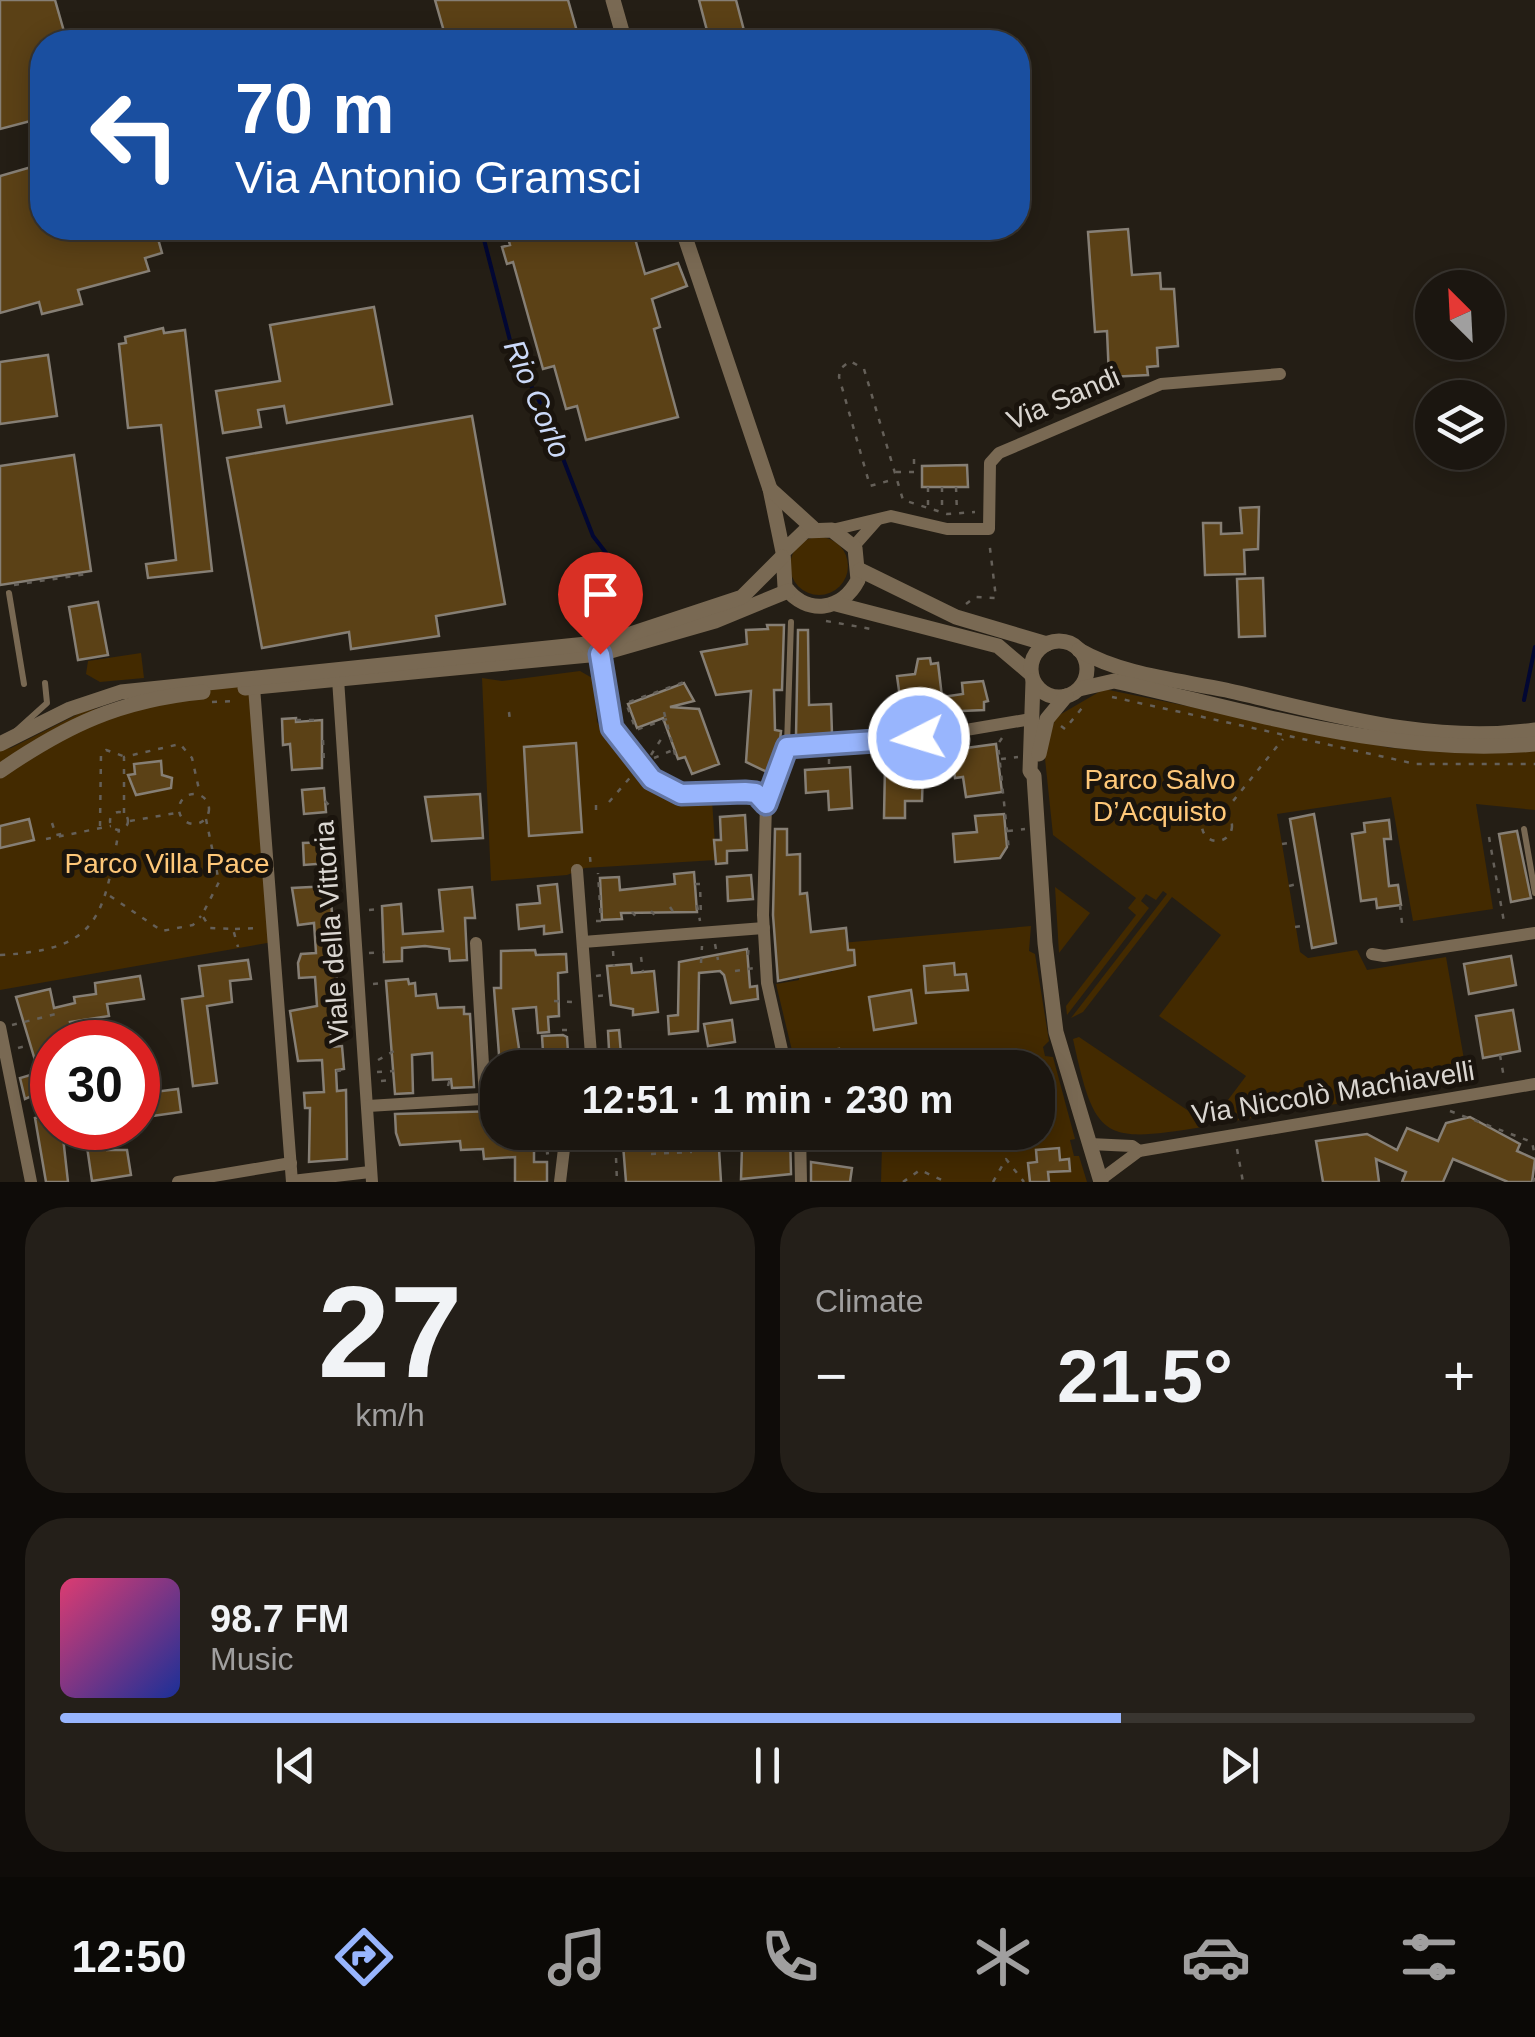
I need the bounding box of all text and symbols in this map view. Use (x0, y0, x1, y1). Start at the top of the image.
icon: left (70, 70, 200, 200)
text: 70 m (235, 70, 395, 148)
text: Via Antonio Gramsci (235, 152, 642, 203)
north arrow (1415, 270, 1505, 360)
map controls (1415, 270, 1505, 470)
water label: Rio Corlo (498, 335, 577, 463)
street label: Via Sandi (1002, 361, 1124, 436)
button: layers (1415, 380, 1505, 470)
pin (558, 552, 643, 655)
icon: arrive (573, 567, 628, 622)
position arrow (867, 686, 971, 790)
park label: Parco Salvo D’Acquisto (1085, 764, 1235, 827)
street label: Viale della Vittoria (308, 819, 355, 1044)
park label: Parco Villa Pace (65, 848, 269, 879)
speed limit sign: 30 (30, 1020, 160, 1150)
street label: Via Niccolò Machiavelli (1189, 1055, 1477, 1130)
text: 12:51 · 1 min · 230 m (582, 1079, 953, 1121)
text: 27 (318, 1259, 462, 1405)
text: Climate (815, 1283, 923, 1319)
text: 21.5° (1057, 1334, 1233, 1418)
text: − (815, 1345, 847, 1407)
text: + (1443, 1345, 1475, 1407)
text: km/h (355, 1397, 425, 1433)
text: 98.7 FM (210, 1598, 349, 1640)
text: Music (210, 1641, 294, 1677)
icon: previous (268, 1738, 323, 1793)
icon: pause (740, 1738, 795, 1793)
icon: next (1212, 1738, 1267, 1793)
icon: directions (329, 1922, 399, 1992)
icon: music (542, 1922, 612, 1992)
icon: phone (755, 1922, 825, 1992)
icon: climate (968, 1922, 1038, 1992)
icon: car (1181, 1922, 1251, 1992)
icon: filters (1394, 1922, 1464, 1992)
text: 12:50 (71, 1931, 187, 1982)

